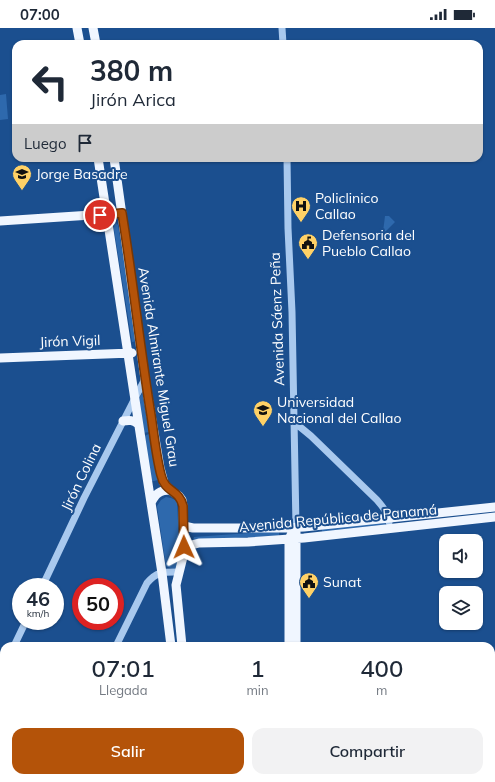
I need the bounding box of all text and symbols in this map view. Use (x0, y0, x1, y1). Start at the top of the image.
text: 07:00 (20, 5, 60, 24)
text: 380 m (90, 53, 173, 88)
icon: left (24, 56, 76, 108)
text: Jirón Arica (90, 88, 176, 111)
icon: arrive (74, 132, 96, 154)
text: Luego (24, 134, 66, 153)
school or university icon: Jorge Basadre (11, 163, 33, 191)
place label: Jorge Basadre (36, 165, 128, 183)
place label: Policlinico Callao (315, 189, 378, 223)
hospital icon: Policlinico Callao (290, 195, 312, 223)
pin (83, 198, 117, 232)
icon: arrive (89, 204, 111, 226)
place label: Defensoria del Pueblo Callao (322, 226, 415, 260)
public building icon: Defensoria del Pueblo Callao (297, 232, 319, 260)
street label: Avenida Sáenz Peña (266, 252, 288, 386)
street label: Avenida Almirante Miguel Grau (134, 266, 184, 468)
street label: Jirón Vigil (39, 331, 101, 351)
place label: Universidad Nacional del Callao (277, 393, 402, 427)
school or university icon: Universidad Nacional del Callao (252, 399, 274, 427)
street label: Jirón Colina (57, 440, 105, 514)
street label: Avenida República de Panamá (238, 500, 438, 536)
position arrow (163, 526, 205, 568)
map controls (439, 534, 483, 630)
button: sound (439, 534, 483, 578)
public building icon: Sunat (298, 571, 320, 599)
place label: Sunat (323, 573, 361, 591)
speed limit sign: 50 (72, 578, 124, 630)
text: 46 (26, 586, 50, 611)
button: layers (439, 586, 483, 630)
text: km/h (27, 607, 49, 620)
text: 07:01 (92, 653, 155, 683)
text: 1 (250, 653, 265, 683)
text: 400 (360, 653, 403, 683)
text: Llegada (99, 682, 147, 698)
text: min (246, 682, 269, 698)
text: m (376, 682, 387, 698)
button: Salir (12, 728, 244, 774)
button: Compartir (252, 728, 483, 774)

